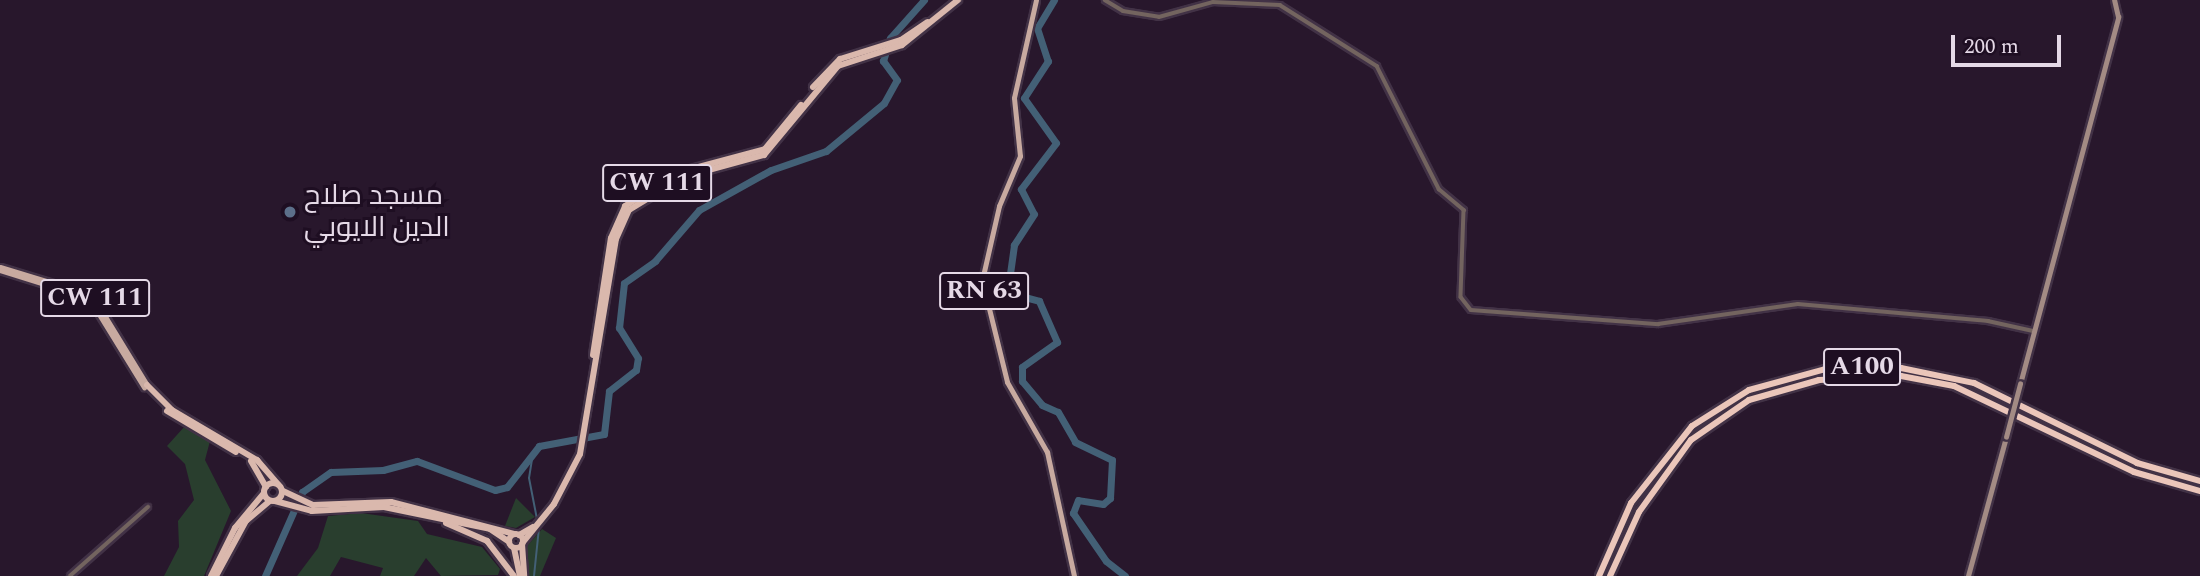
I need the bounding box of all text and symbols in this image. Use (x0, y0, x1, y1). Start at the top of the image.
scale bar (1955, 21, 2065, 65)
text: 200 m (1964, 31, 2019, 63)
road number: CW 111 (601, 160, 713, 206)
place label: مسجد صلاح الدين الايوبي (304, 179, 450, 245)
marker: مسجد صلاح الدين الايوبي (282, 204, 298, 220)
road number: RN 63 (939, 268, 1030, 314)
road number: CW 111 (39, 276, 151, 320)
road number: A100 (1822, 344, 1902, 390)

